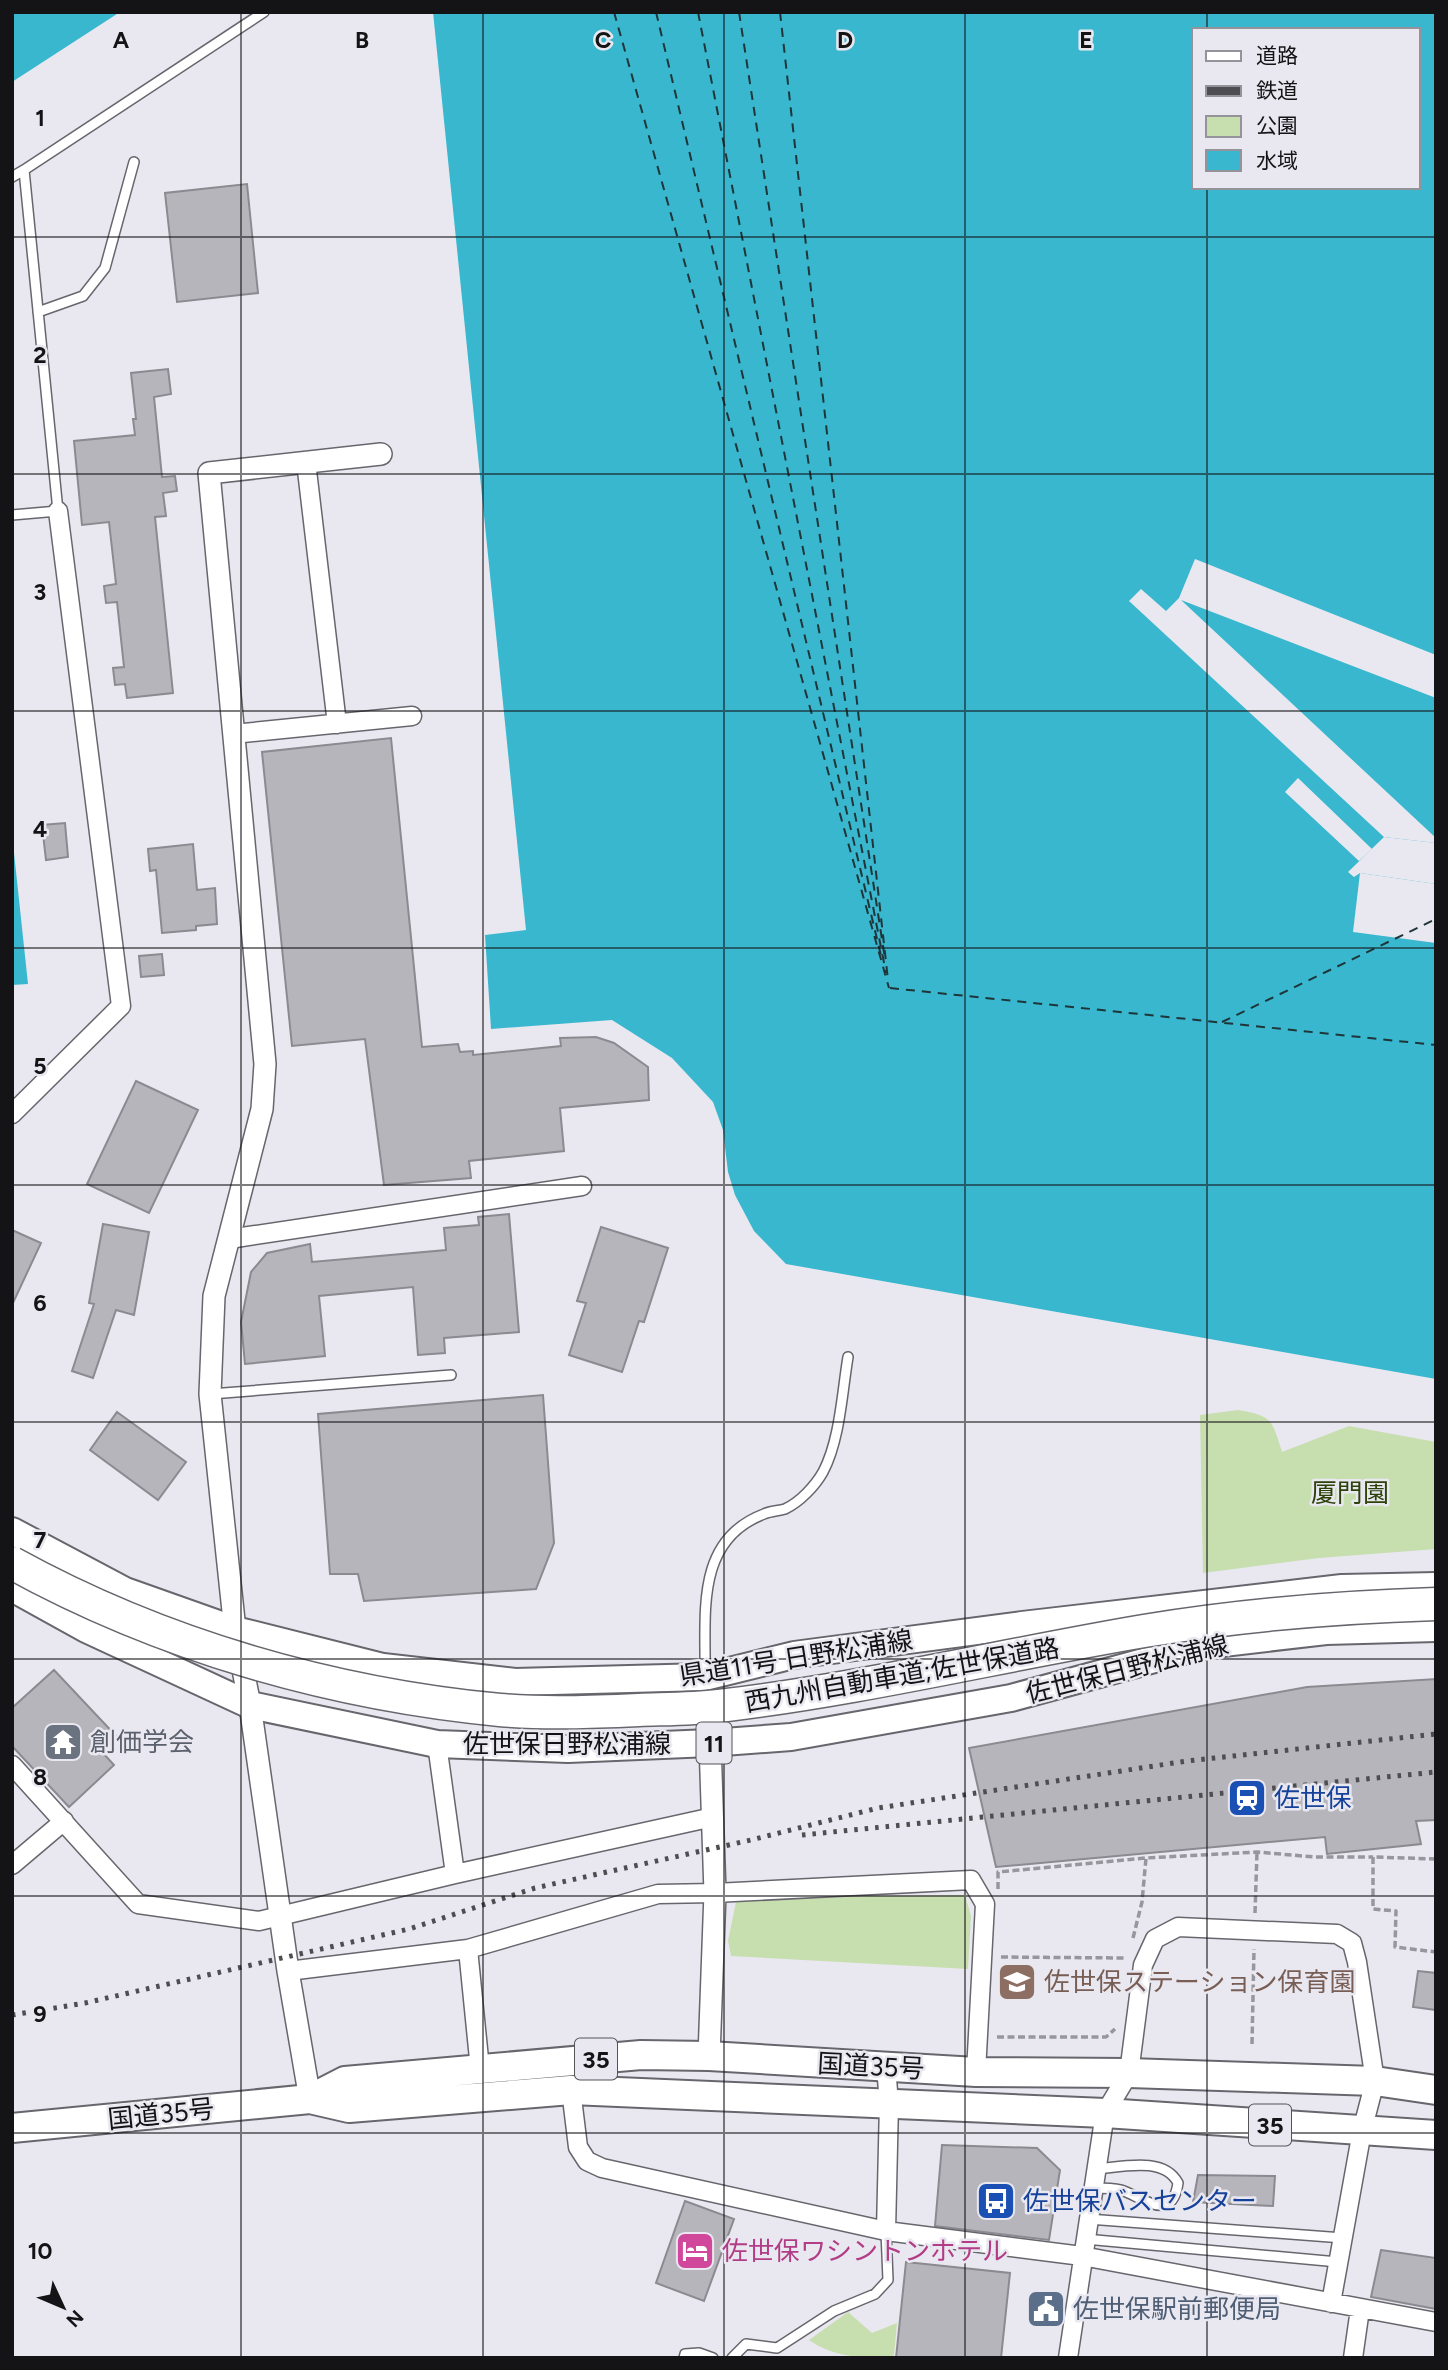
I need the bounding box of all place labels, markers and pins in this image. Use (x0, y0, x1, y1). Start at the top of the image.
temple icon: 創価学会 (42, 1721, 84, 1763)
place label: 創価学会 (90, 1726, 194, 1758)
station icon: 佐世保 (1226, 1777, 1268, 1819)
place label: 佐世保 (1274, 1782, 1352, 1814)
school or university icon: 佐世保ステーション保育園 (996, 1961, 1038, 2003)
place label: 佐世保ステーション保育園 (1044, 1966, 1355, 1998)
bus stop icon: 佐世保バスセンター (975, 2180, 1017, 2222)
place label: 佐世保バスセンター (1023, 2185, 1257, 2217)
hotel icon: 佐世保ワシントンホテル (674, 2230, 716, 2272)
place label: 佐世保ワシントンホテル (722, 2235, 1008, 2267)
public building icon: 佐世保駅前郵便局 (1025, 2288, 1067, 2330)
place label: 佐世保駅前郵便局 (1073, 2293, 1281, 2325)

